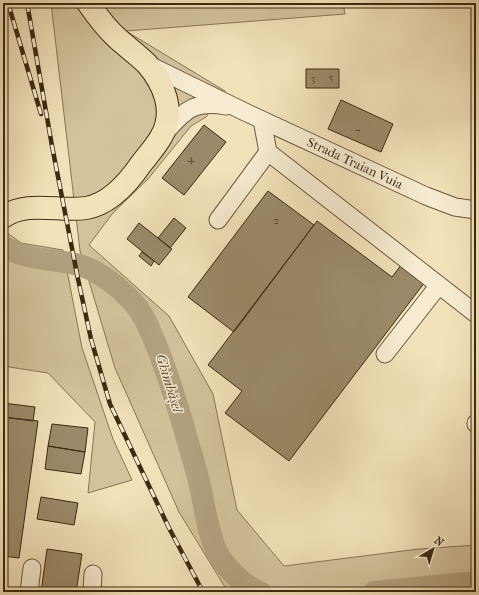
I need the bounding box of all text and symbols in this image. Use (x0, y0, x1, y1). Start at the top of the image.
house number: 5 (329, 71, 334, 84)
house number: 3 (311, 72, 315, 85)
house number: 7 (355, 125, 361, 138)
street label: Strada Traian Vuia (305, 134, 406, 192)
house number: 4 (188, 152, 195, 165)
house number: 2 (273, 214, 279, 227)
water label: Ghimbășel (152, 352, 186, 416)
north arrow (413, 529, 453, 569)
text: N (432, 534, 447, 550)

